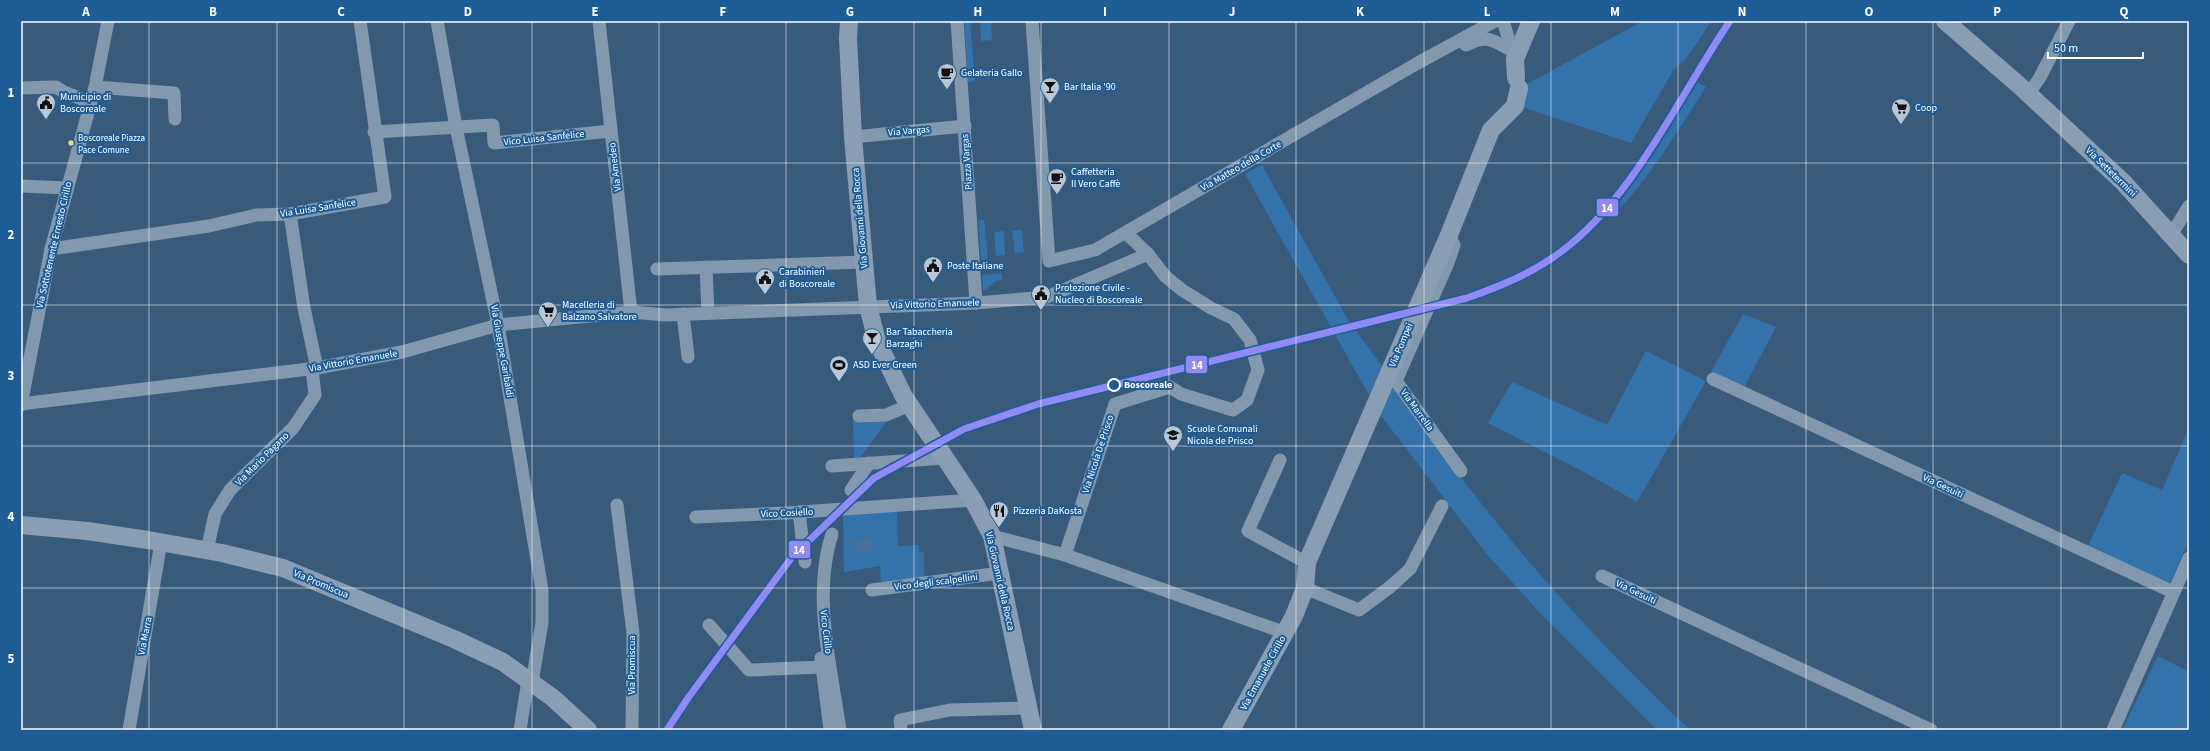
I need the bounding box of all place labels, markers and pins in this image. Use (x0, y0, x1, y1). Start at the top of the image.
cafe icon: Gelateria Gallo (936, 62, 958, 90)
place label: Gelateria Gallo (961, 66, 1023, 80)
bar icon: Bar Italia '90 (1039, 76, 1061, 104)
place label: Bar Italia '90 (1064, 80, 1116, 94)
place label: Municipio di Boscoreale (60, 90, 111, 116)
public building icon: Municipio di Boscoreale (35, 92, 57, 120)
supermarket icon: Coop (1890, 97, 1912, 125)
place label: Coop (1915, 101, 1938, 115)
place label: Boscoreale Piazza Pace Comune (78, 132, 145, 157)
marker: Boscoreale Piazza Pace Comune (66, 138, 76, 148)
place label: Caffetteria Il Vero Caffè (1071, 165, 1120, 191)
cafe icon: Caffetteria Il Vero Caffè (1046, 167, 1068, 195)
public building icon: Poste Italiane (922, 255, 944, 283)
place label: Poste Italiane (947, 259, 1003, 273)
place label: Carabinieri di Boscoreale (779, 265, 835, 291)
public building icon: Carabinieri di Boscoreale (754, 267, 776, 295)
place label: Protezione Civile - Nucleo di Boscoreale (1055, 281, 1142, 307)
public building icon: Protezione Civile - Nucleo di Boscoreale (1030, 283, 1052, 311)
place label: Macelleria di Balzano Salvatore (562, 298, 637, 324)
supermarket icon: Macelleria di Balzano Salvatore (537, 300, 559, 328)
place label: Bar Tabaccheria Barzaghi (886, 325, 953, 351)
bar icon: Bar Tabaccheria Barzaghi (861, 327, 883, 355)
sports icon: ASD Ever Green (828, 354, 850, 382)
place label: ASD Ever Green (853, 358, 917, 372)
marker: Boscoreale (1107, 378, 1121, 392)
place label: Boscoreale (1124, 378, 1172, 392)
place label: Scuole Comunali Nicola de Prisco (1187, 422, 1258, 448)
school or university icon: Scuole Comunali Nicola de Prisco (1162, 424, 1184, 452)
restaurant icon: Pizzeria DaKosta (988, 500, 1010, 528)
place label: Pizzeria DaKosta (1013, 504, 1082, 518)

